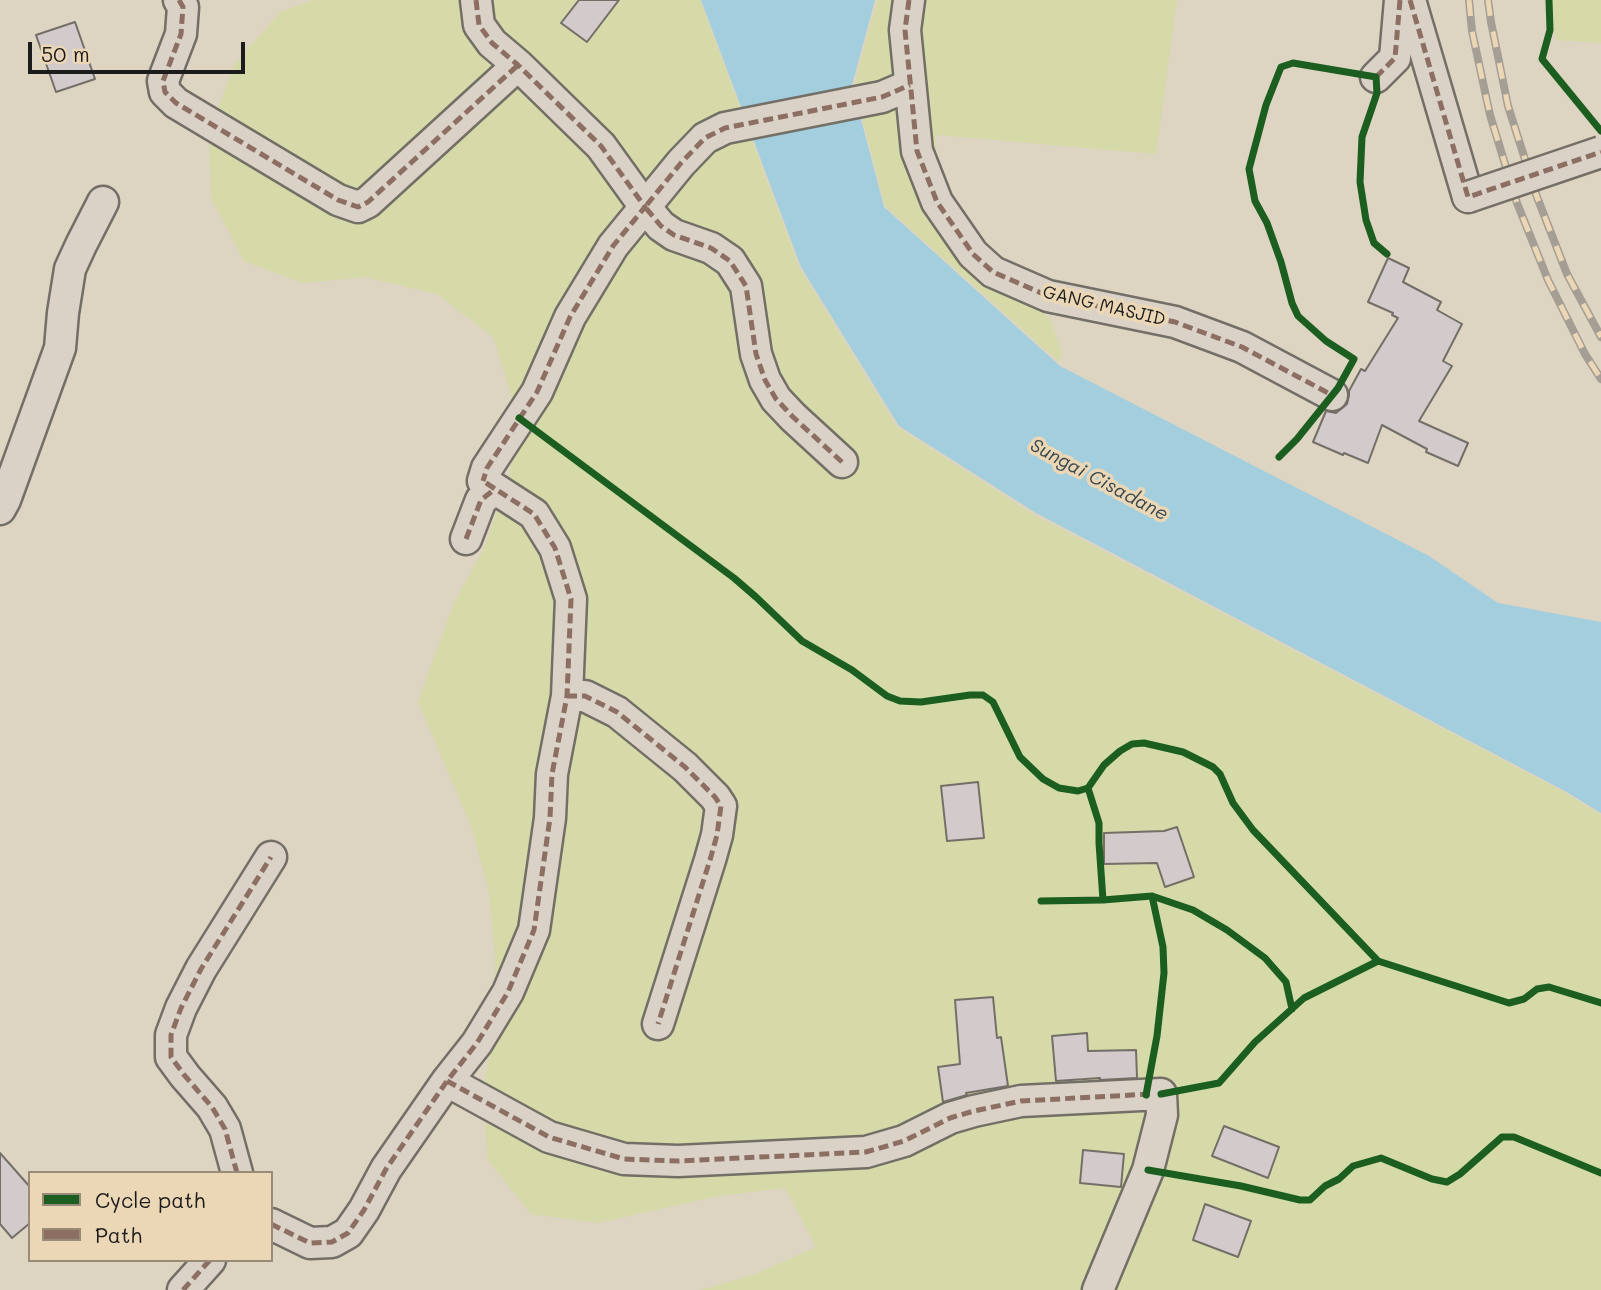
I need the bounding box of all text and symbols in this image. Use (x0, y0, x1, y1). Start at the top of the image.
scale bar (32, 28, 248, 72)
text: 50 m (41, 40, 90, 67)
street label: GANG MASJID (1041, 281, 1167, 331)
water label: Sungai Cisadane (1026, 434, 1172, 526)
legend (28, 1171, 273, 1262)
text: Cycle path (95, 1186, 205, 1213)
text: Path (95, 1221, 142, 1248)

